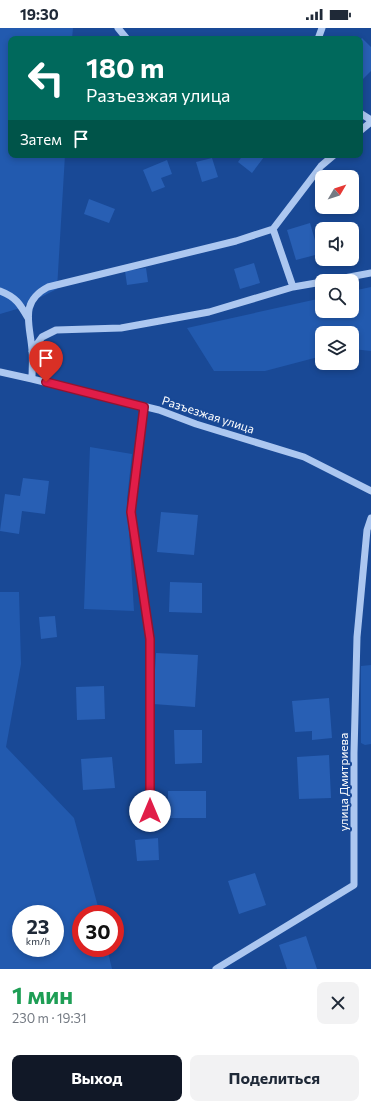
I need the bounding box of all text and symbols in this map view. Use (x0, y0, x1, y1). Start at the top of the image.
text: 19:30 (20, 5, 59, 23)
text: 180 m (86, 50, 164, 84)
icon: left (20, 52, 72, 104)
text: Разъезжая улица (86, 84, 230, 106)
icon: arrive (70, 128, 92, 150)
text: Затем (20, 130, 62, 148)
north arrow (315, 170, 359, 214)
map controls (315, 170, 359, 370)
button: sound (315, 222, 359, 266)
button: search (315, 274, 359, 318)
button: layers (315, 326, 359, 370)
pin (29, 341, 63, 382)
icon: arrive (35, 347, 57, 369)
street label: Разъезжая улица (160, 393, 256, 436)
street label: улица Дмитриева (336, 733, 350, 831)
position arrow (129, 790, 171, 832)
speed limit sign: 30 (72, 905, 124, 957)
text: 23 (26, 914, 50, 938)
text: km/h (26, 935, 50, 947)
text: 1 мин (12, 980, 73, 1009)
button: close (317, 982, 359, 1024)
text: 230 m · 19:31 (12, 1010, 86, 1026)
button: Выход (12, 1055, 182, 1101)
button: Поделиться (190, 1055, 359, 1101)

